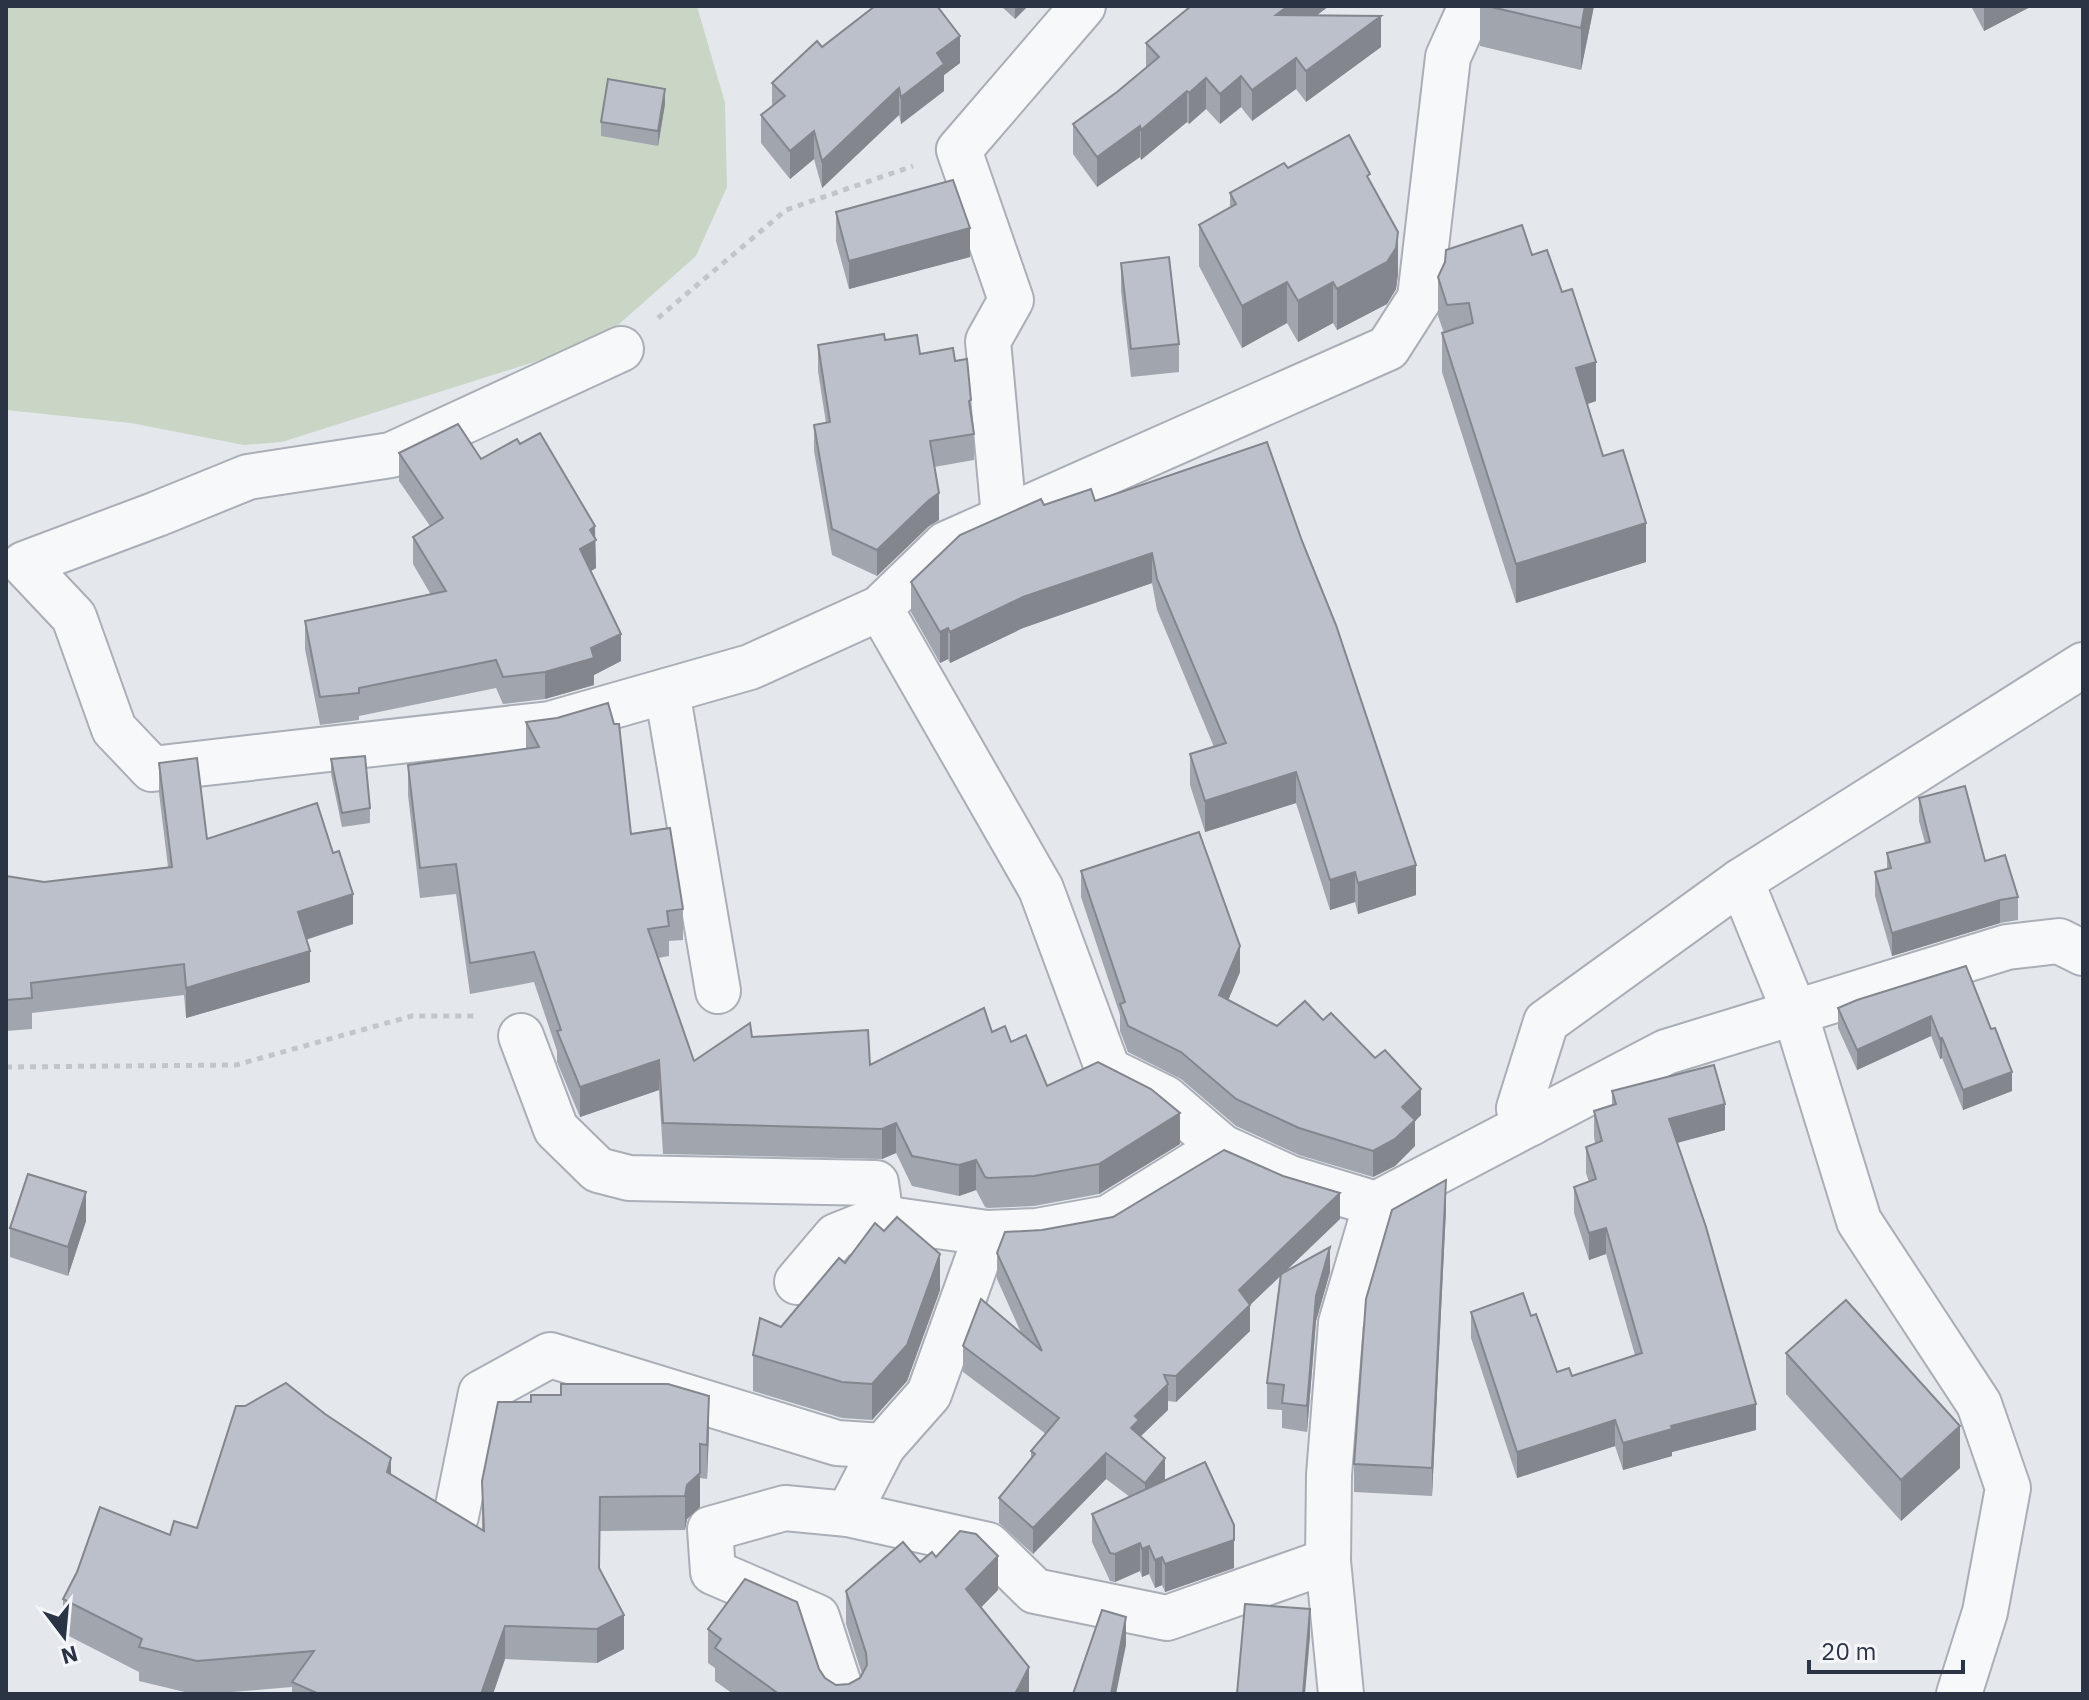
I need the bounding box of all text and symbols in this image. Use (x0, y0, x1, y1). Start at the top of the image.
north arrow (24, 1596, 104, 1676)
scale bar (1809, 1624, 1963, 1674)
text: 20 m (1821, 1635, 1876, 1667)
text: N (58, 1640, 81, 1672)

